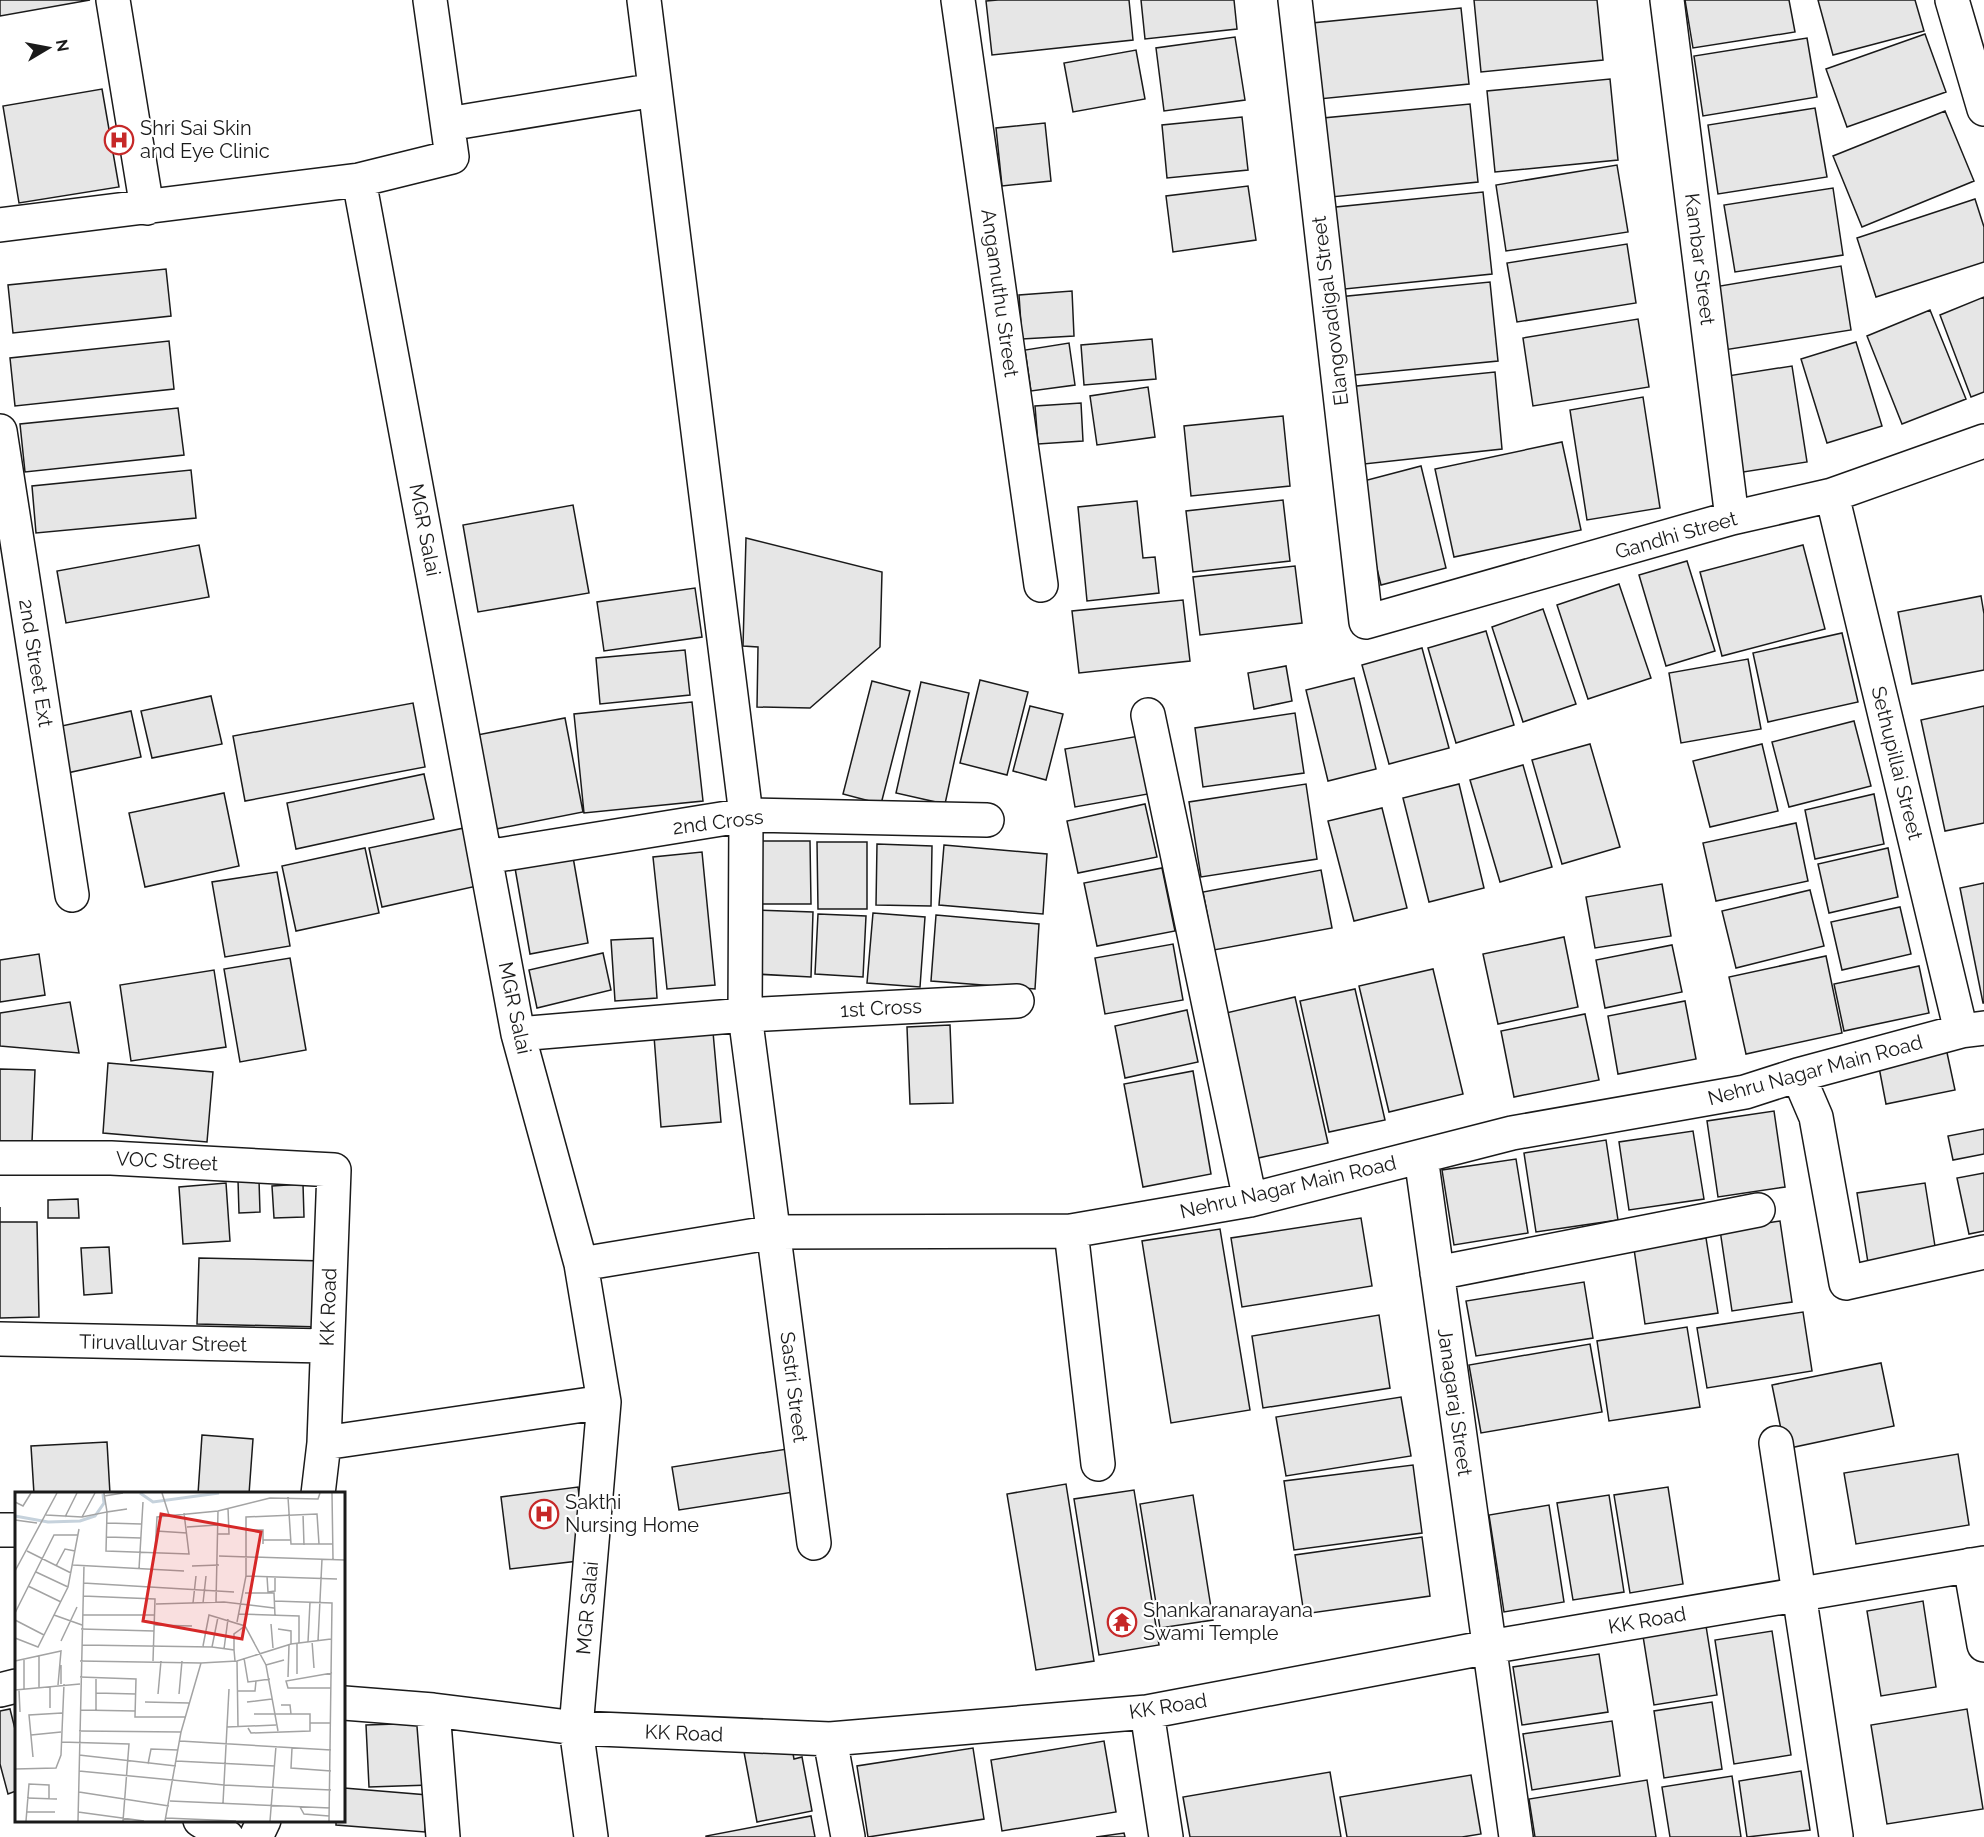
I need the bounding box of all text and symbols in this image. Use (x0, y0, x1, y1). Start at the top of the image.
north arrow (18, 18, 78, 78)
text: N (52, 38, 73, 53)
place label: Shri Sai Skin and Eye Clinic (140, 116, 270, 163)
hospital icon: Shri Sai Skin and Eye Clinic (103, 124, 135, 156)
street label: Kambar Street (1680, 192, 1720, 327)
street label: Angamuthu Street (976, 207, 1024, 379)
street label: Elangovadigal Street (1306, 215, 1354, 407)
street label: MGR Salai (404, 482, 446, 578)
street label: Gandhi Street (1612, 506, 1740, 564)
street label: 2nd Street Ext (14, 597, 58, 729)
street label: Sethupillai Street (1866, 684, 1928, 843)
street label: 2nd Cross (671, 805, 765, 839)
street label: MGR Salai (494, 960, 536, 1056)
street label: 1st Cross (840, 994, 922, 1022)
street label: Nehru Nagar Main Road (1705, 1030, 1925, 1110)
street label: VOC Street (115, 1146, 219, 1176)
street label: Nehru Nagar Main Road (1178, 1150, 1398, 1224)
street label: KK Road (315, 1267, 341, 1347)
street label: Janagaraj Street (1433, 1327, 1477, 1478)
street label: Tiruvalluvar Street (79, 1330, 247, 1356)
street label: Sastri Street (775, 1330, 813, 1444)
place label: Sakthi Nursing Home (565, 1490, 699, 1537)
inset map (15, 1492, 345, 1822)
hospital icon: Sakthi Nursing Home (528, 1498, 560, 1530)
street label: MGR Salai (571, 1560, 603, 1656)
place label: Shankaranarayana Swami Temple (1143, 1598, 1313, 1645)
street label: KK Road (1606, 1601, 1688, 1639)
temple icon: Shankaranarayana Swami Temple (1106, 1606, 1138, 1638)
street label: KK Road (1127, 1688, 1209, 1724)
street label: KK Road (644, 1720, 724, 1746)

